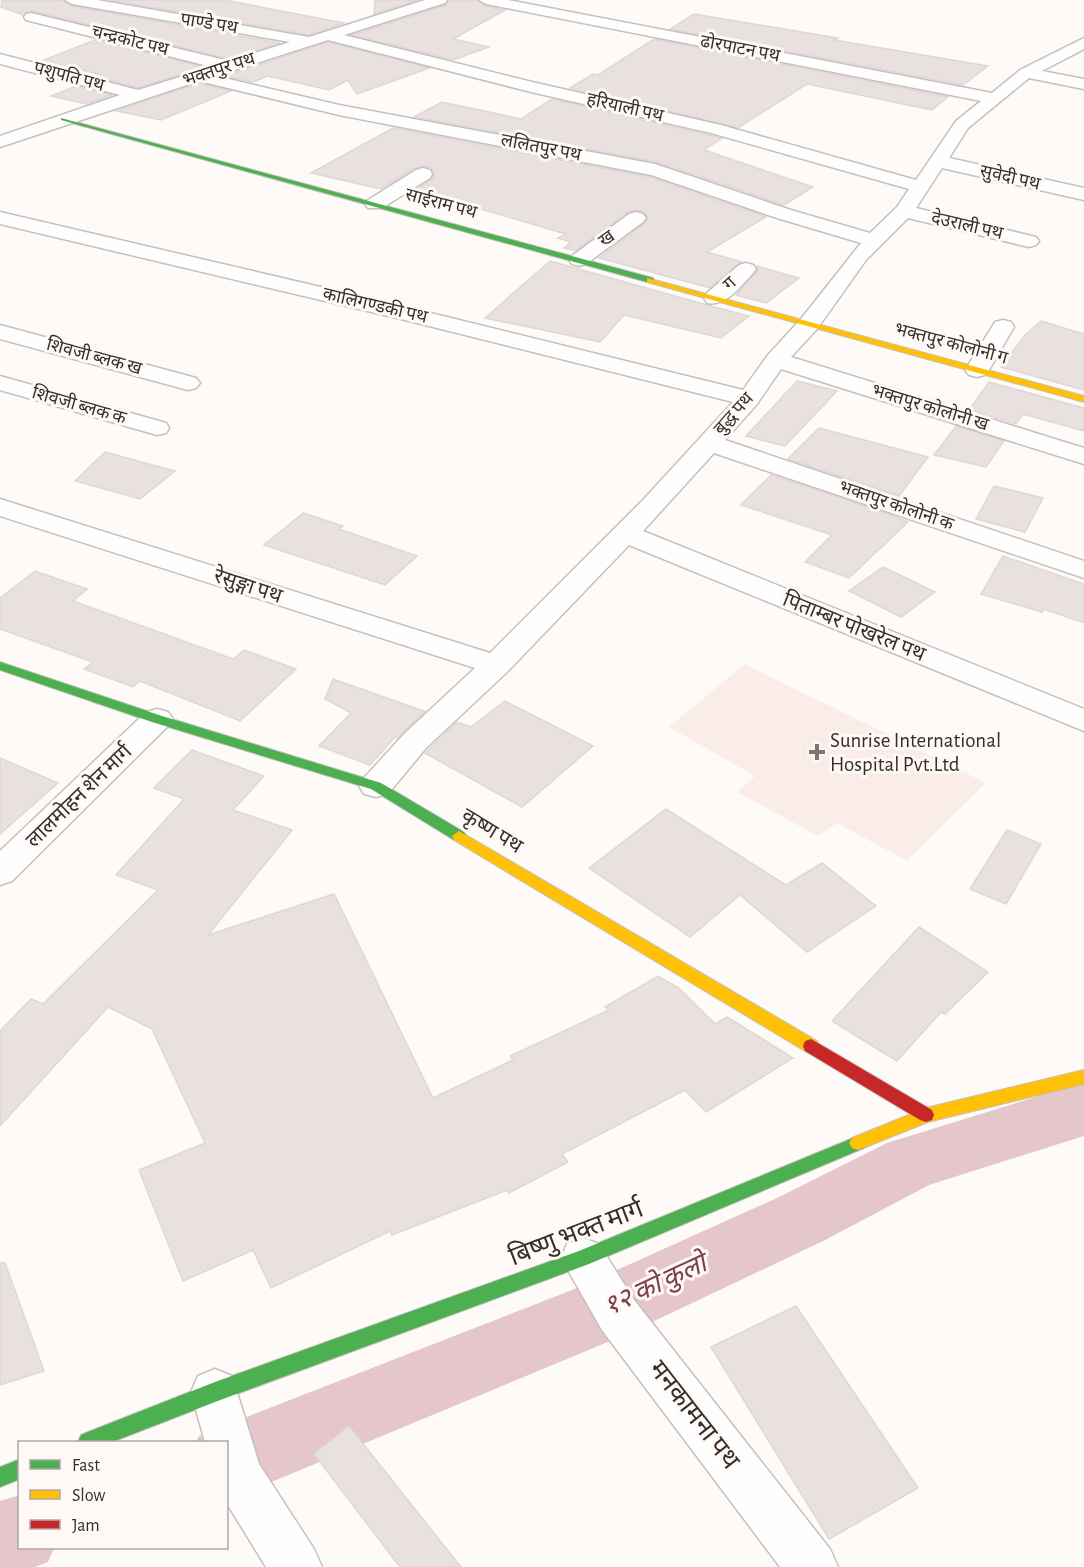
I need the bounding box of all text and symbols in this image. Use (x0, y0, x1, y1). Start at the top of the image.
street label: पाण्डे पथ (179, 8, 240, 37)
street label: चन्द्रकोट पथ (90, 21, 171, 59)
street label: ढोरपाटन पथ (699, 30, 782, 66)
street label: भक्तपुर पथ (181, 50, 258, 92)
street label: पशुपति पथ (31, 57, 107, 97)
street label: हरियाली पथ (585, 88, 666, 126)
street label: ललितपुर पथ (499, 129, 584, 167)
street label: सुवेदी पथ (978, 159, 1043, 196)
street label: साईराम पथ (403, 183, 480, 222)
street label: देउराली पथ (929, 206, 1006, 243)
street label: ख (596, 227, 618, 251)
street label: ग (720, 273, 740, 294)
street label: कालिगण्डकी पथ (321, 282, 430, 327)
street label: भक्तपुर कोलोनी ग (892, 318, 1011, 370)
street label: शिवजी ब्लक ख (44, 334, 144, 378)
street label: भक्तपुर कोलोनी ख (869, 380, 991, 436)
street label: शिवजी ब्लक क (30, 382, 130, 428)
street label: बुद्ध पथ (711, 389, 759, 440)
street label: भक्तपुर कोलोनी क (836, 476, 957, 536)
street label: रेसुङ्गा पथ (210, 563, 286, 609)
street label: पिताम्बर पोखरेल पथ (780, 587, 930, 665)
place label: Sunrise International Hospital Pvt.Ltd (830, 730, 1001, 775)
street label: लालमोहन शेन मार्ग (21, 738, 137, 851)
marker: Sunrise International Hospital Pvt.Ltd (808, 743, 826, 761)
street label: कृष्ण पथ (457, 805, 527, 859)
street label: बिष्णु भक्त मार्ग (504, 1192, 648, 1272)
water label: १२ को कुलो (598, 1245, 716, 1323)
street label: मनकामना पथ (644, 1356, 744, 1474)
legend (18, 1441, 228, 1549)
text: Fast (72, 1457, 100, 1475)
text: Slow (72, 1487, 105, 1505)
text: Jam (72, 1517, 100, 1535)

